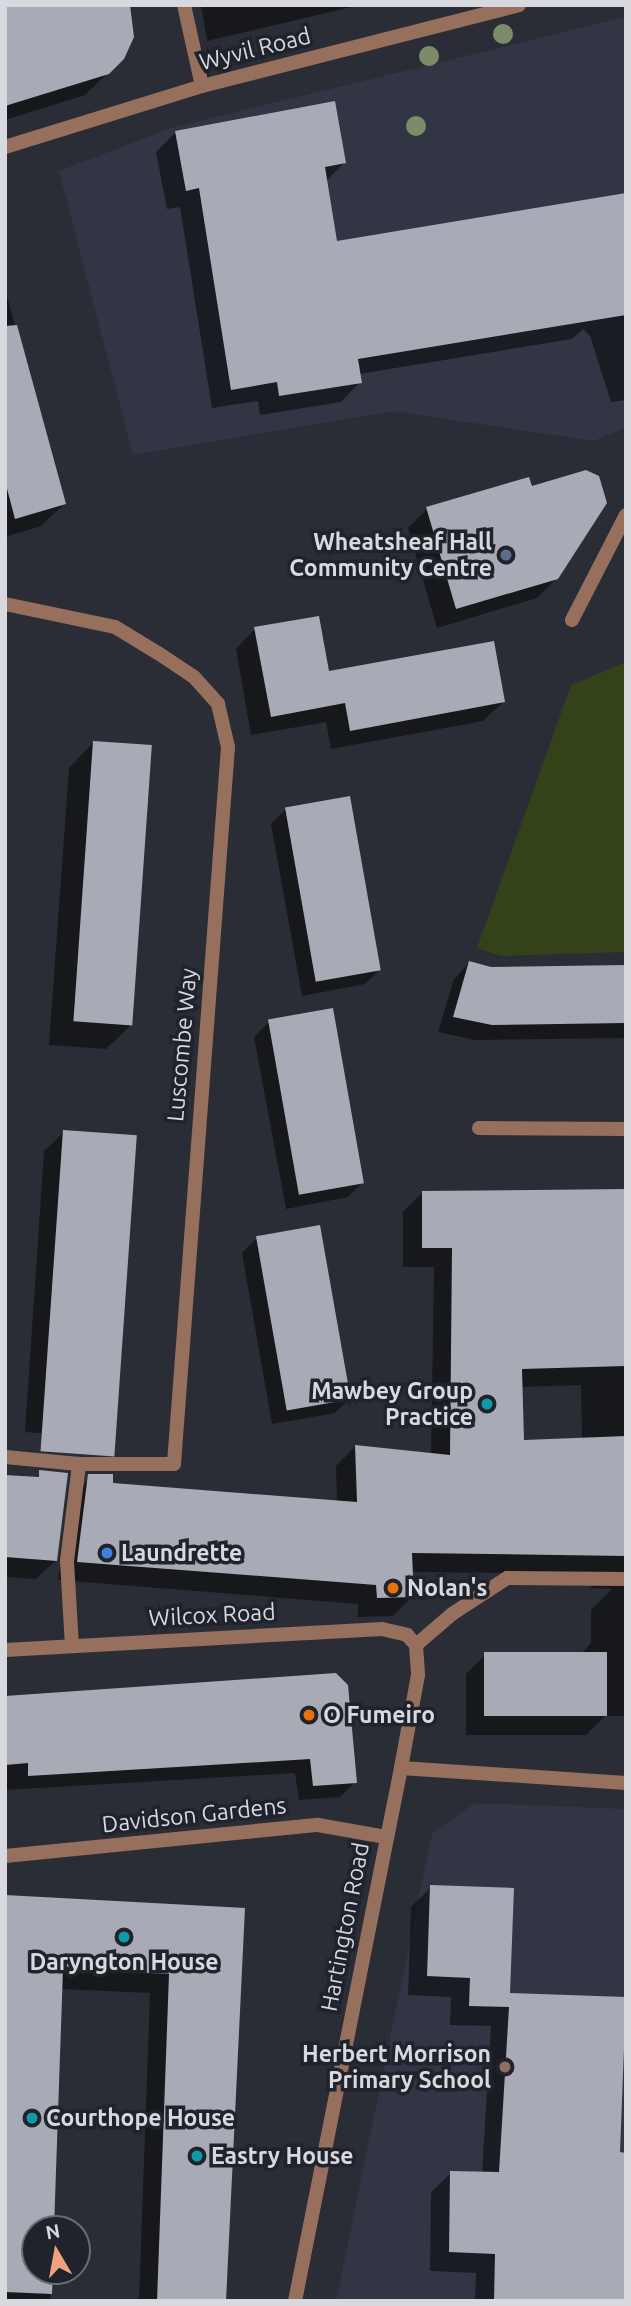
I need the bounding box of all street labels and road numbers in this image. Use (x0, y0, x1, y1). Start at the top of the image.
street label: Wyvil Road (196, 22, 314, 76)
street label: Luscombe Way (162, 967, 202, 1123)
street label: Wilcox Road (148, 1598, 276, 1632)
street label: Davidson Gardens (100, 1792, 288, 1838)
street label: Hartington Road (315, 1840, 375, 2014)

